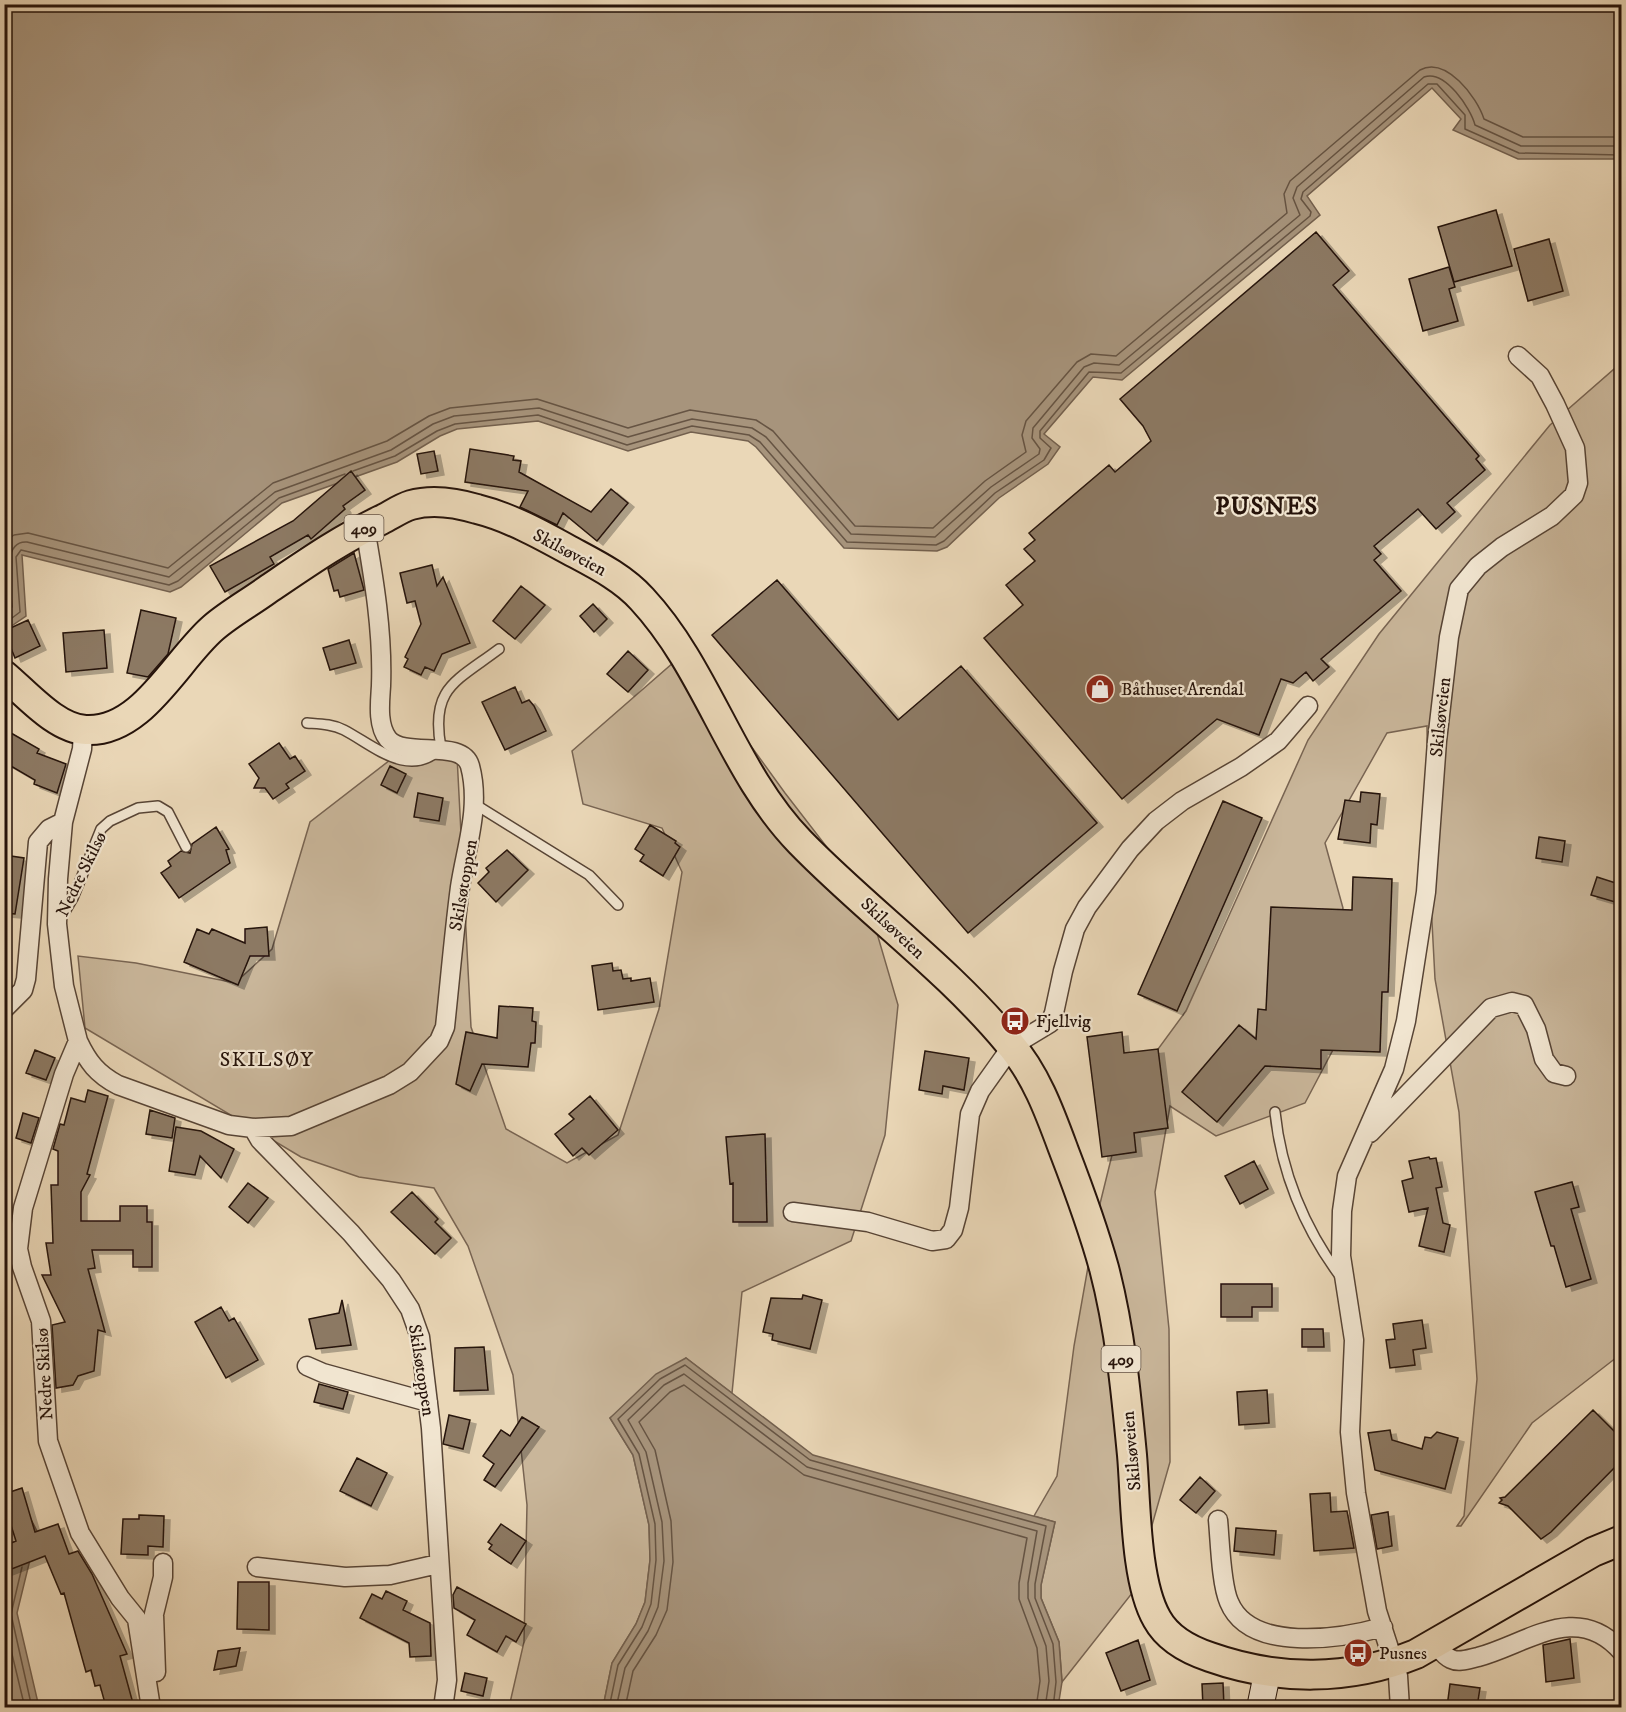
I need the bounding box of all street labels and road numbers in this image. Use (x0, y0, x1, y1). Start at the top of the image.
road number: 409 (344, 515, 384, 541)
street label: Skilsøveien (529, 524, 611, 582)
street label: Skilsøveien (1426, 676, 1456, 758)
street label: Nedre Skilsø (52, 828, 112, 921)
street label: Skilsøtoppen (445, 837, 483, 933)
street label: Skilsøveien (856, 893, 930, 964)
street label: Skilsøtoppen (403, 1323, 439, 1418)
street label: Nedre Skilsø (32, 1327, 58, 1420)
road number: 409 (1102, 1346, 1140, 1372)
street label: Skilsøveien (1118, 1410, 1146, 1492)

